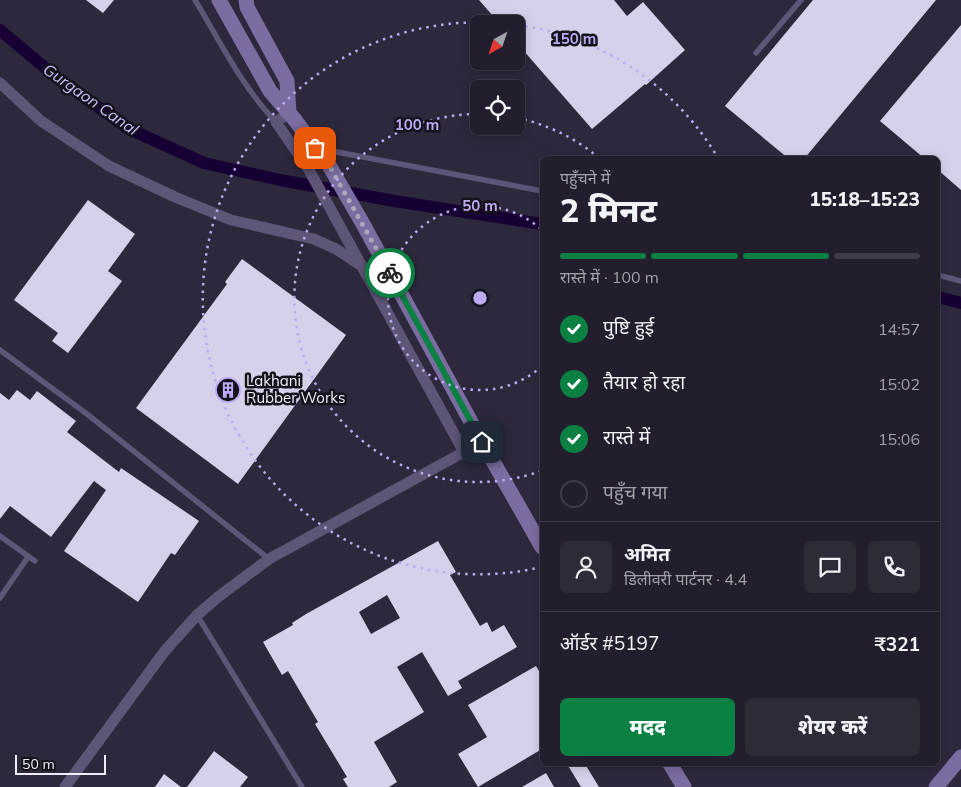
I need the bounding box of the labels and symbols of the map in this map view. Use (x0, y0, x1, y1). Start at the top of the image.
north arrow (470, 15, 525, 70)
text: 150 m (552, 29, 596, 48)
water label: Gurgaon Canal (40, 59, 143, 139)
text: 100 m (395, 115, 439, 134)
pin (294, 127, 336, 169)
text: 50 m (462, 196, 498, 215)
courier (365, 248, 415, 298)
centre of rings (471, 289, 489, 307)
place label: Lakhani Rubber Works (246, 371, 345, 407)
building icon: Lakhani Rubber Works (215, 377, 241, 403)
pin (461, 421, 503, 463)
scale bar (15, 752, 106, 775)

